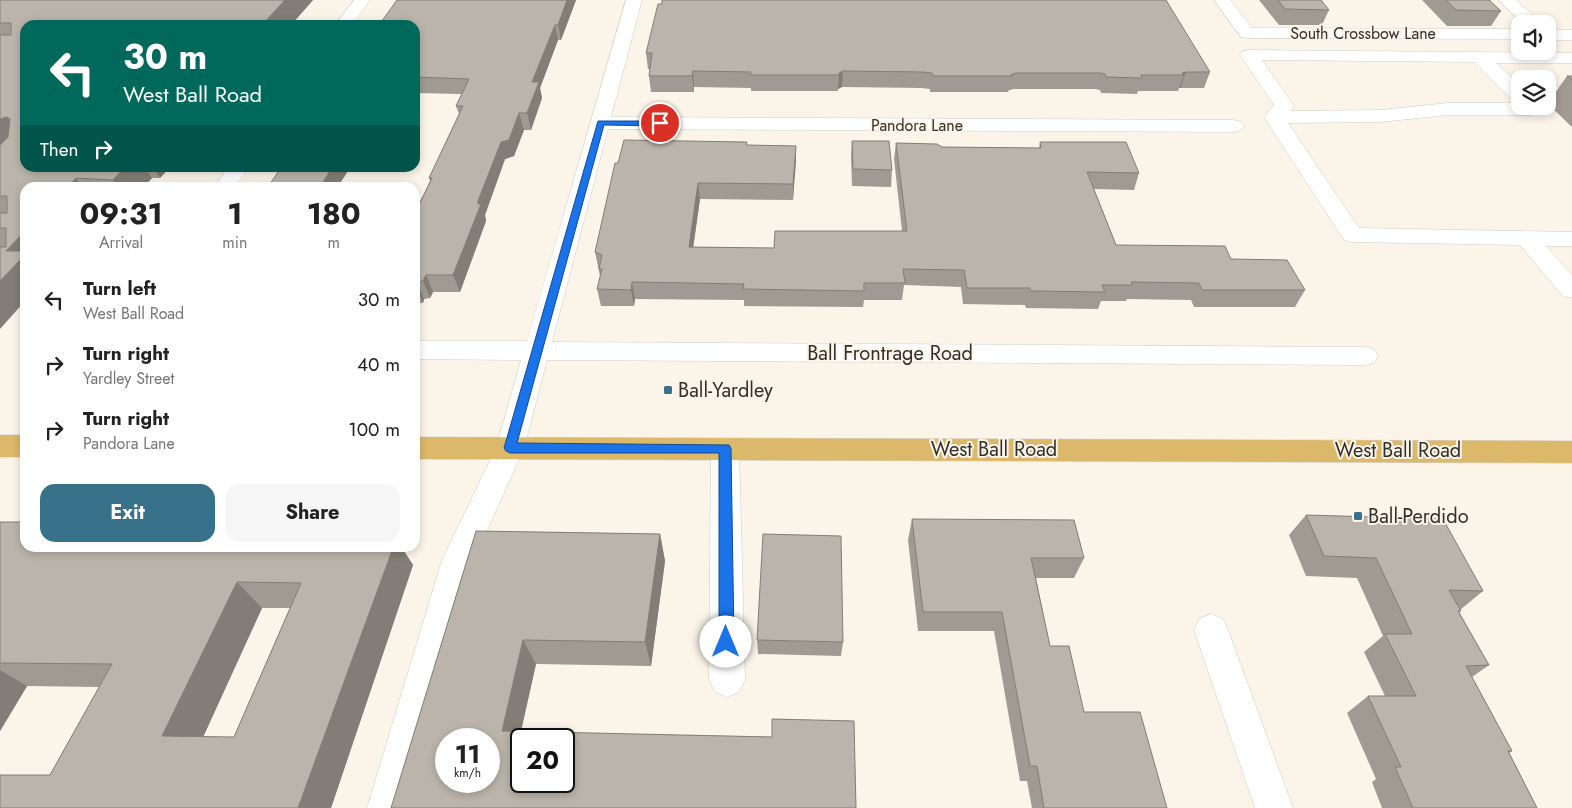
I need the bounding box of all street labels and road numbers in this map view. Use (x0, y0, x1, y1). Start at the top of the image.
street label: South Crossbow Lane (1290, 22, 1436, 45)
street label: Pandora Lane (871, 114, 963, 137)
street label: Ball Frontrage Road (807, 339, 973, 368)
street label: West Ball Road (931, 435, 1057, 464)
street label: West Ball Road (1335, 436, 1461, 465)

